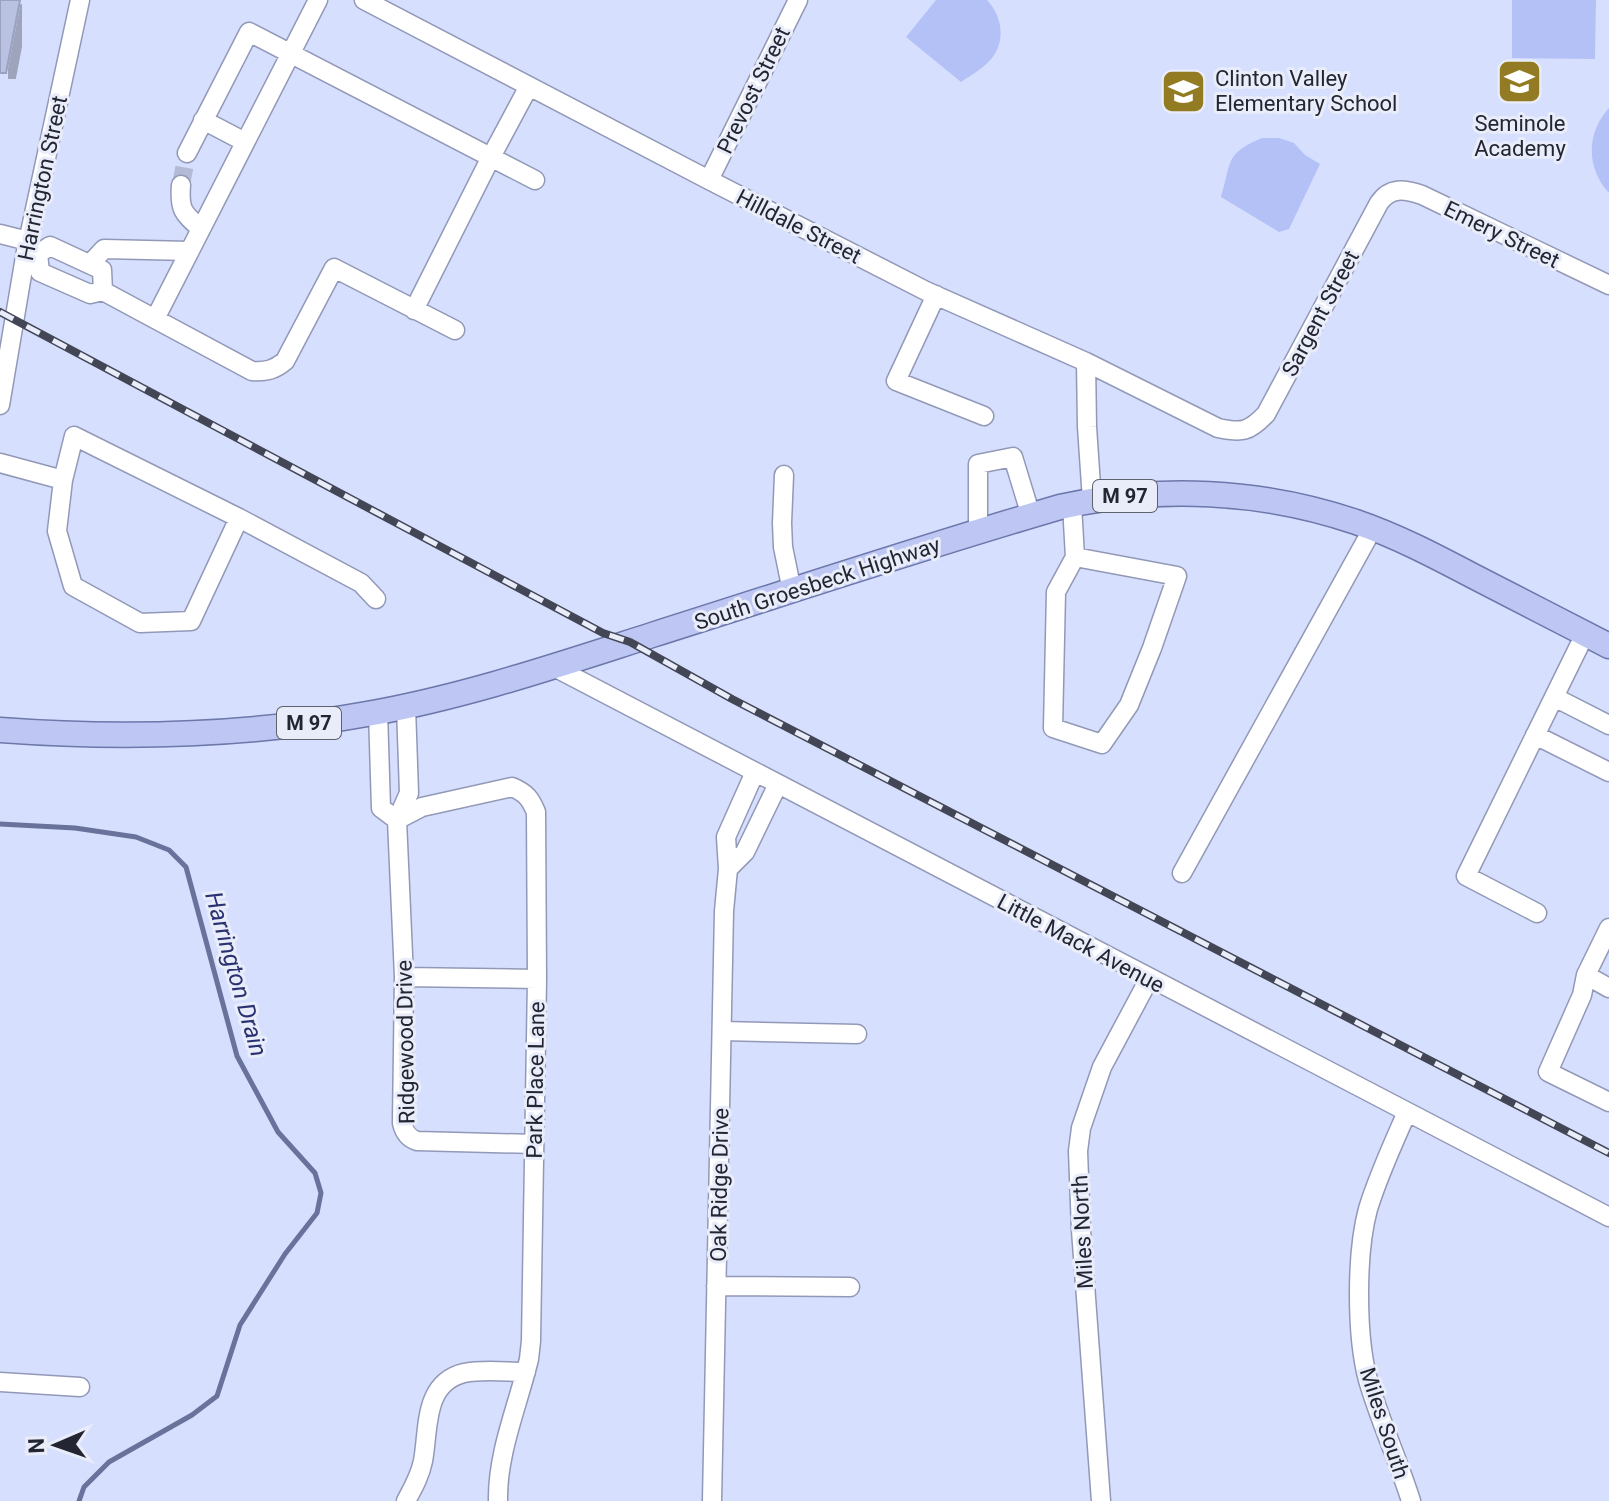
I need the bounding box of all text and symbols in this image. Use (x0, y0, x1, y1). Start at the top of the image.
street label: Prevost Street (712, 23, 795, 158)
school or university icon: Seminole Academy (1496, 58, 1544, 106)
place label: Clinton Valley Elementary School (1215, 66, 1397, 116)
school or university icon: Clinton Valley Elementary School (1160, 67, 1208, 115)
street label: Harrington Street (13, 94, 72, 263)
place label: Seminole Academy (1474, 111, 1566, 161)
street label: Hilldale Street (732, 184, 865, 269)
street label: Emery Street (1440, 196, 1563, 273)
street label: Sargent Street (1277, 246, 1364, 381)
road number: M 97 (1093, 480, 1157, 512)
street label: South Groesbeck Highway (691, 532, 944, 635)
road number: M 97 (277, 707, 341, 739)
water label: Harrington Drain (199, 888, 273, 1060)
street label: Little Mack Avenue (993, 889, 1168, 998)
street label: Ridgewood Drive (392, 960, 419, 1124)
street label: Park Place Lane (522, 1001, 549, 1159)
street label: Oak Ridge Drive (706, 1108, 733, 1262)
street label: Miles North (1067, 1174, 1098, 1290)
street label: Miles South (1355, 1364, 1414, 1482)
north arrow (16, 1405, 96, 1485)
text: N (24, 1437, 49, 1454)

